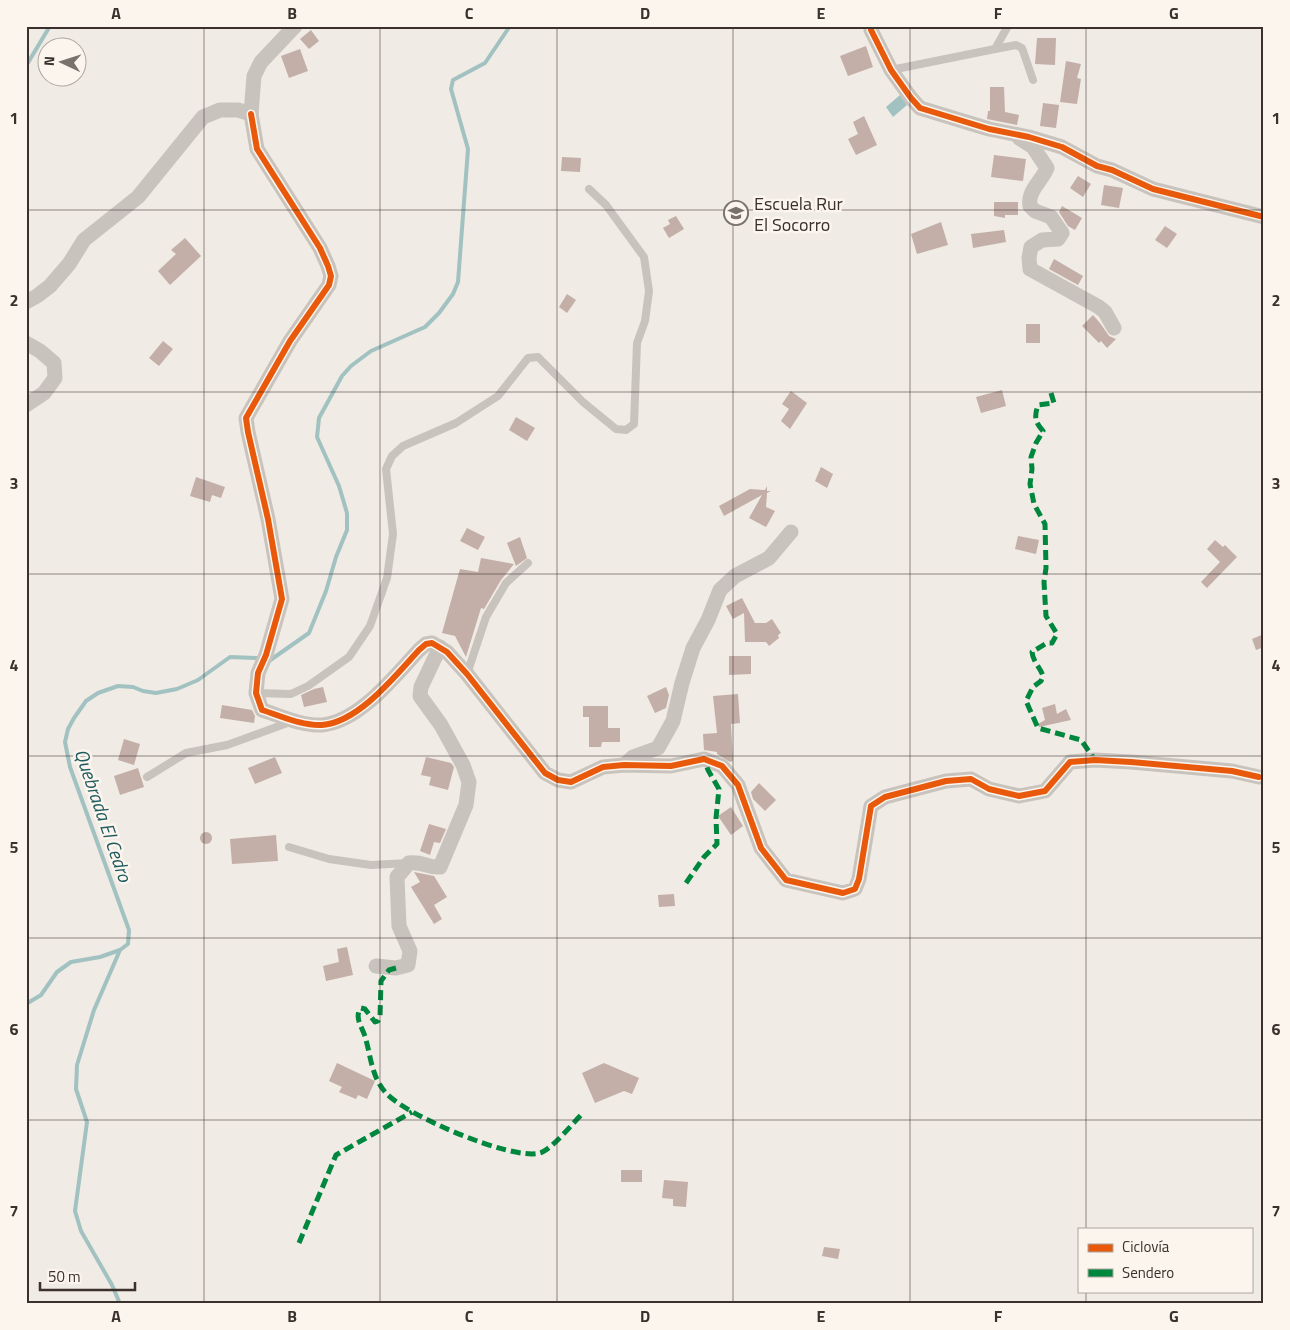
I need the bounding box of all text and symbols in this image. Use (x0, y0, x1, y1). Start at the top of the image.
text: A (111, 1, 121, 25)
text: B (287, 1, 297, 25)
text: C (465, 1, 474, 25)
text: D (640, 1, 650, 25)
text: E (817, 1, 826, 25)
text: F (994, 1, 1003, 25)
text: G (1169, 1, 1179, 25)
north arrow (38, 38, 88, 88)
text: N (38, 55, 59, 67)
text: 1 (10, 106, 18, 130)
text: 1 (1272, 106, 1280, 130)
place label: Escuela Rur El Socorro (754, 190, 843, 238)
school or university icon: Escuela Rur El Socorro (723, 200, 749, 226)
text: 2 (10, 288, 18, 312)
text: 2 (1272, 288, 1280, 312)
text: 3 (10, 471, 18, 495)
text: 3 (1272, 471, 1280, 495)
text: 4 (10, 653, 19, 677)
text: 4 (1272, 653, 1281, 677)
water label: Quebrada El Cedro (68, 745, 140, 886)
text: 5 (10, 835, 19, 859)
text: 5 (1272, 835, 1281, 859)
text: 6 (10, 1017, 19, 1041)
text: 6 (1272, 1017, 1281, 1041)
text: 7 (10, 1199, 18, 1223)
text: 7 (1272, 1199, 1280, 1223)
legend (1078, 1228, 1252, 1292)
text: Ciclovía (1122, 1235, 1170, 1258)
scale bar (40, 1260, 135, 1292)
text: Sendero (1122, 1261, 1174, 1284)
text: 50 m (48, 1265, 81, 1288)
text: A (111, 1304, 121, 1328)
text: B (287, 1304, 297, 1328)
text: C (465, 1304, 474, 1328)
text: D (640, 1304, 650, 1328)
text: E (817, 1304, 826, 1328)
text: F (994, 1304, 1003, 1328)
text: G (1169, 1304, 1179, 1328)

